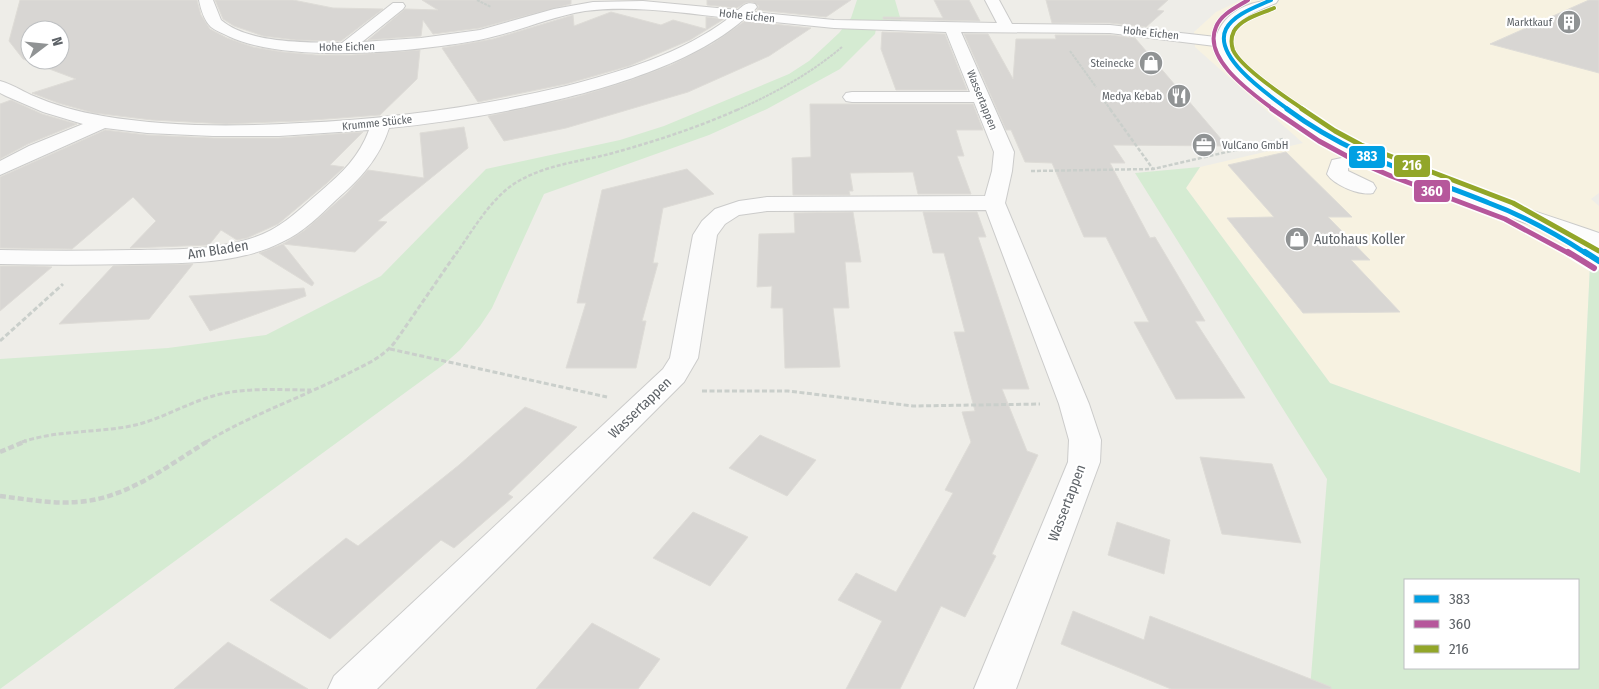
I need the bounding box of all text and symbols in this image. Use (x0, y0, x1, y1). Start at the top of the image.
street label: Hohe Eichen (719, 7, 775, 25)
building icon: Marktkauf (1556, 9, 1582, 35)
place label: Marktkauf (1507, 16, 1553, 29)
north arrow (20, 20, 70, 70)
street label: Hohe Eichen (1123, 24, 1179, 42)
text: N (48, 35, 66, 48)
street label: Hohe Eichen (319, 40, 375, 54)
shop icon: Steinecke (1138, 50, 1164, 76)
place label: Steinecke (1091, 57, 1134, 70)
street label: Wassertappen (964, 68, 1000, 132)
restaurant icon: Medya Kebab (1166, 83, 1192, 109)
place label: Medya Kebab (1102, 90, 1162, 103)
street label: Krumme Stücke (341, 113, 413, 133)
office icon: VulCano GmbH (1191, 132, 1217, 158)
place label: VulCano GmbH (1222, 139, 1288, 152)
line badge: 383 (1348, 145, 1386, 169)
text: 383 (1356, 148, 1378, 165)
line badge: 216 (1393, 154, 1431, 178)
text: 216 (1401, 157, 1422, 174)
line badge: 360 (1413, 179, 1451, 203)
text: 360 (1420, 183, 1443, 200)
shop icon: Autohaus Koller (1284, 226, 1310, 252)
place label: Autohaus Koller (1314, 231, 1405, 248)
street label: Am Bladen (186, 237, 250, 263)
street label: Wassertappen (605, 374, 675, 442)
street label: Wassertappen (1045, 462, 1089, 544)
legend (1404, 579, 1579, 669)
text: 383 (1449, 590, 1470, 608)
text: 360 (1449, 615, 1471, 633)
text: 216 (1449, 640, 1469, 658)

